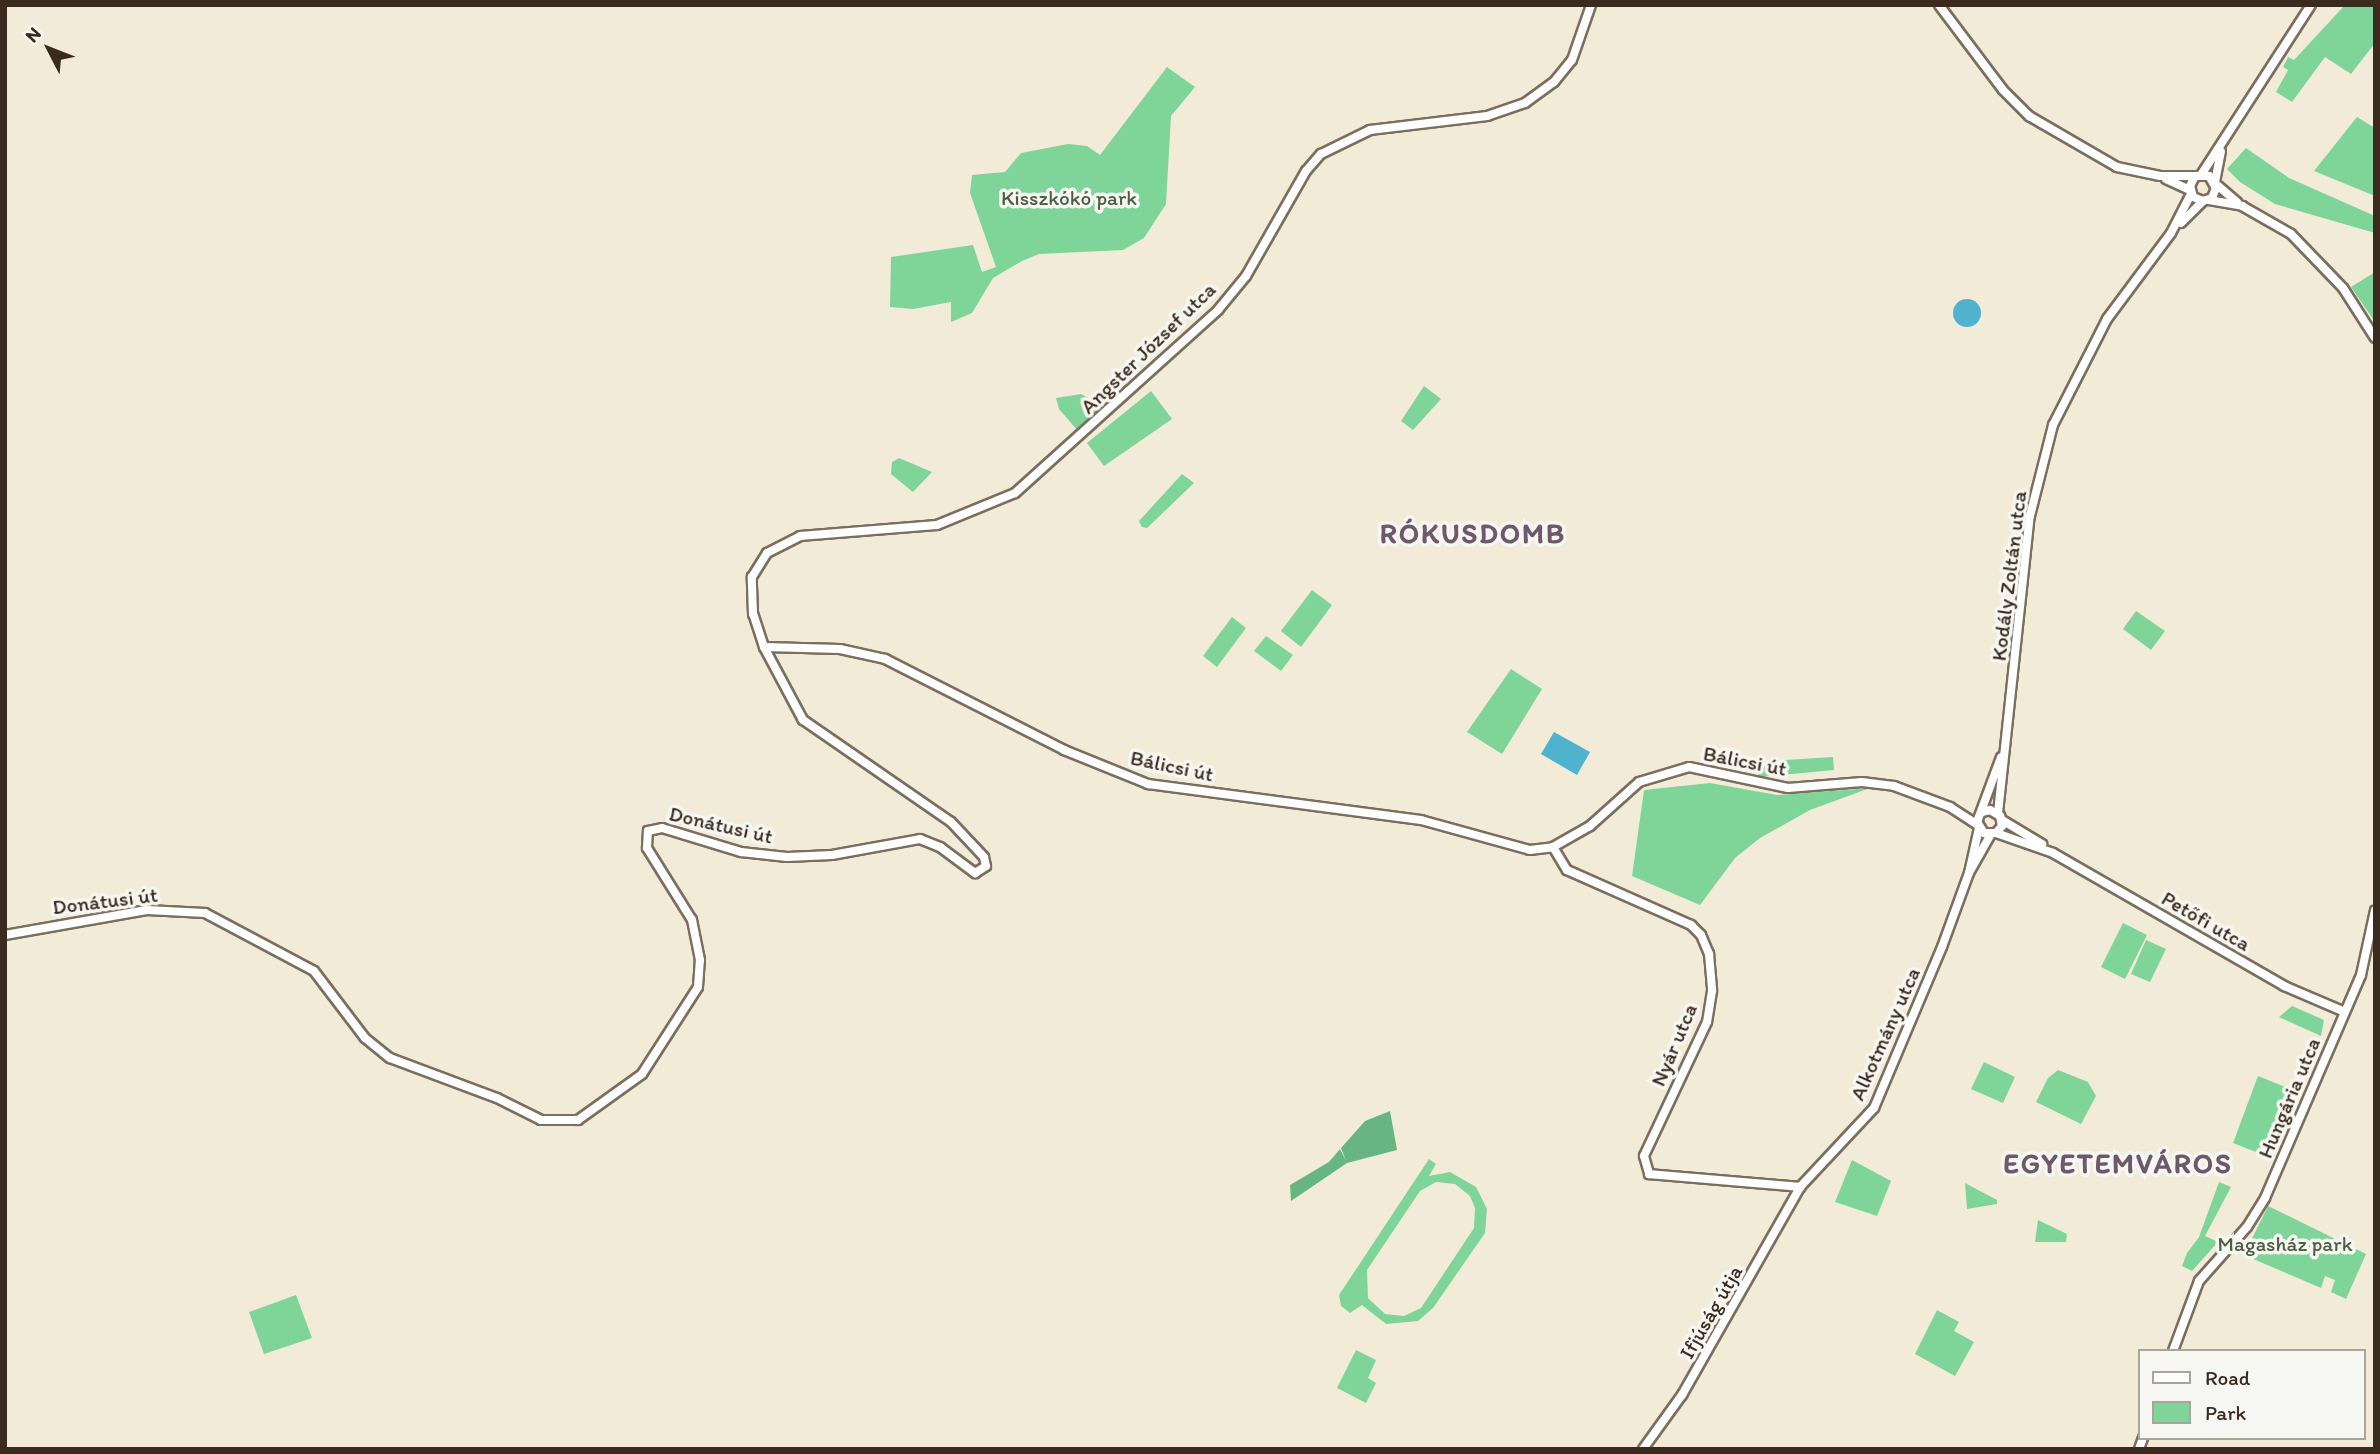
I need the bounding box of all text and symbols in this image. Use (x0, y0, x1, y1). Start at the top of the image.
north arrow (14, 14, 84, 84)
text: N (20, 22, 46, 47)
park label: Kisszkókó park (1001, 185, 1137, 211)
street label: Angster József utca (1075, 277, 1221, 419)
street label: Kodály Zoltán utca (1986, 490, 2032, 662)
district label: RÓKUSDOMB (1381, 516, 1565, 550)
street label: Bálicsi út (1701, 741, 1789, 781)
street label: Bálicsi út (1128, 745, 1216, 787)
street label: Donátusi út (667, 801, 775, 849)
street label: Donátusi út (51, 882, 159, 920)
street label: Petőfi utca (2157, 886, 2255, 956)
street label: Alkotmány utca (1844, 964, 1926, 1104)
street label: Nyár utca (1645, 1000, 1703, 1090)
street label: Hungária utca (2252, 1034, 2326, 1162)
district label: EGYETEMVÁROS (2004, 1146, 2232, 1180)
park label: Magasház park (2217, 1231, 2353, 1257)
street label: Ifjúság útja (1674, 1261, 1748, 1363)
legend (2138, 1349, 2366, 1440)
text: Road (2205, 1365, 2250, 1390)
text: Park (2205, 1400, 2246, 1425)

